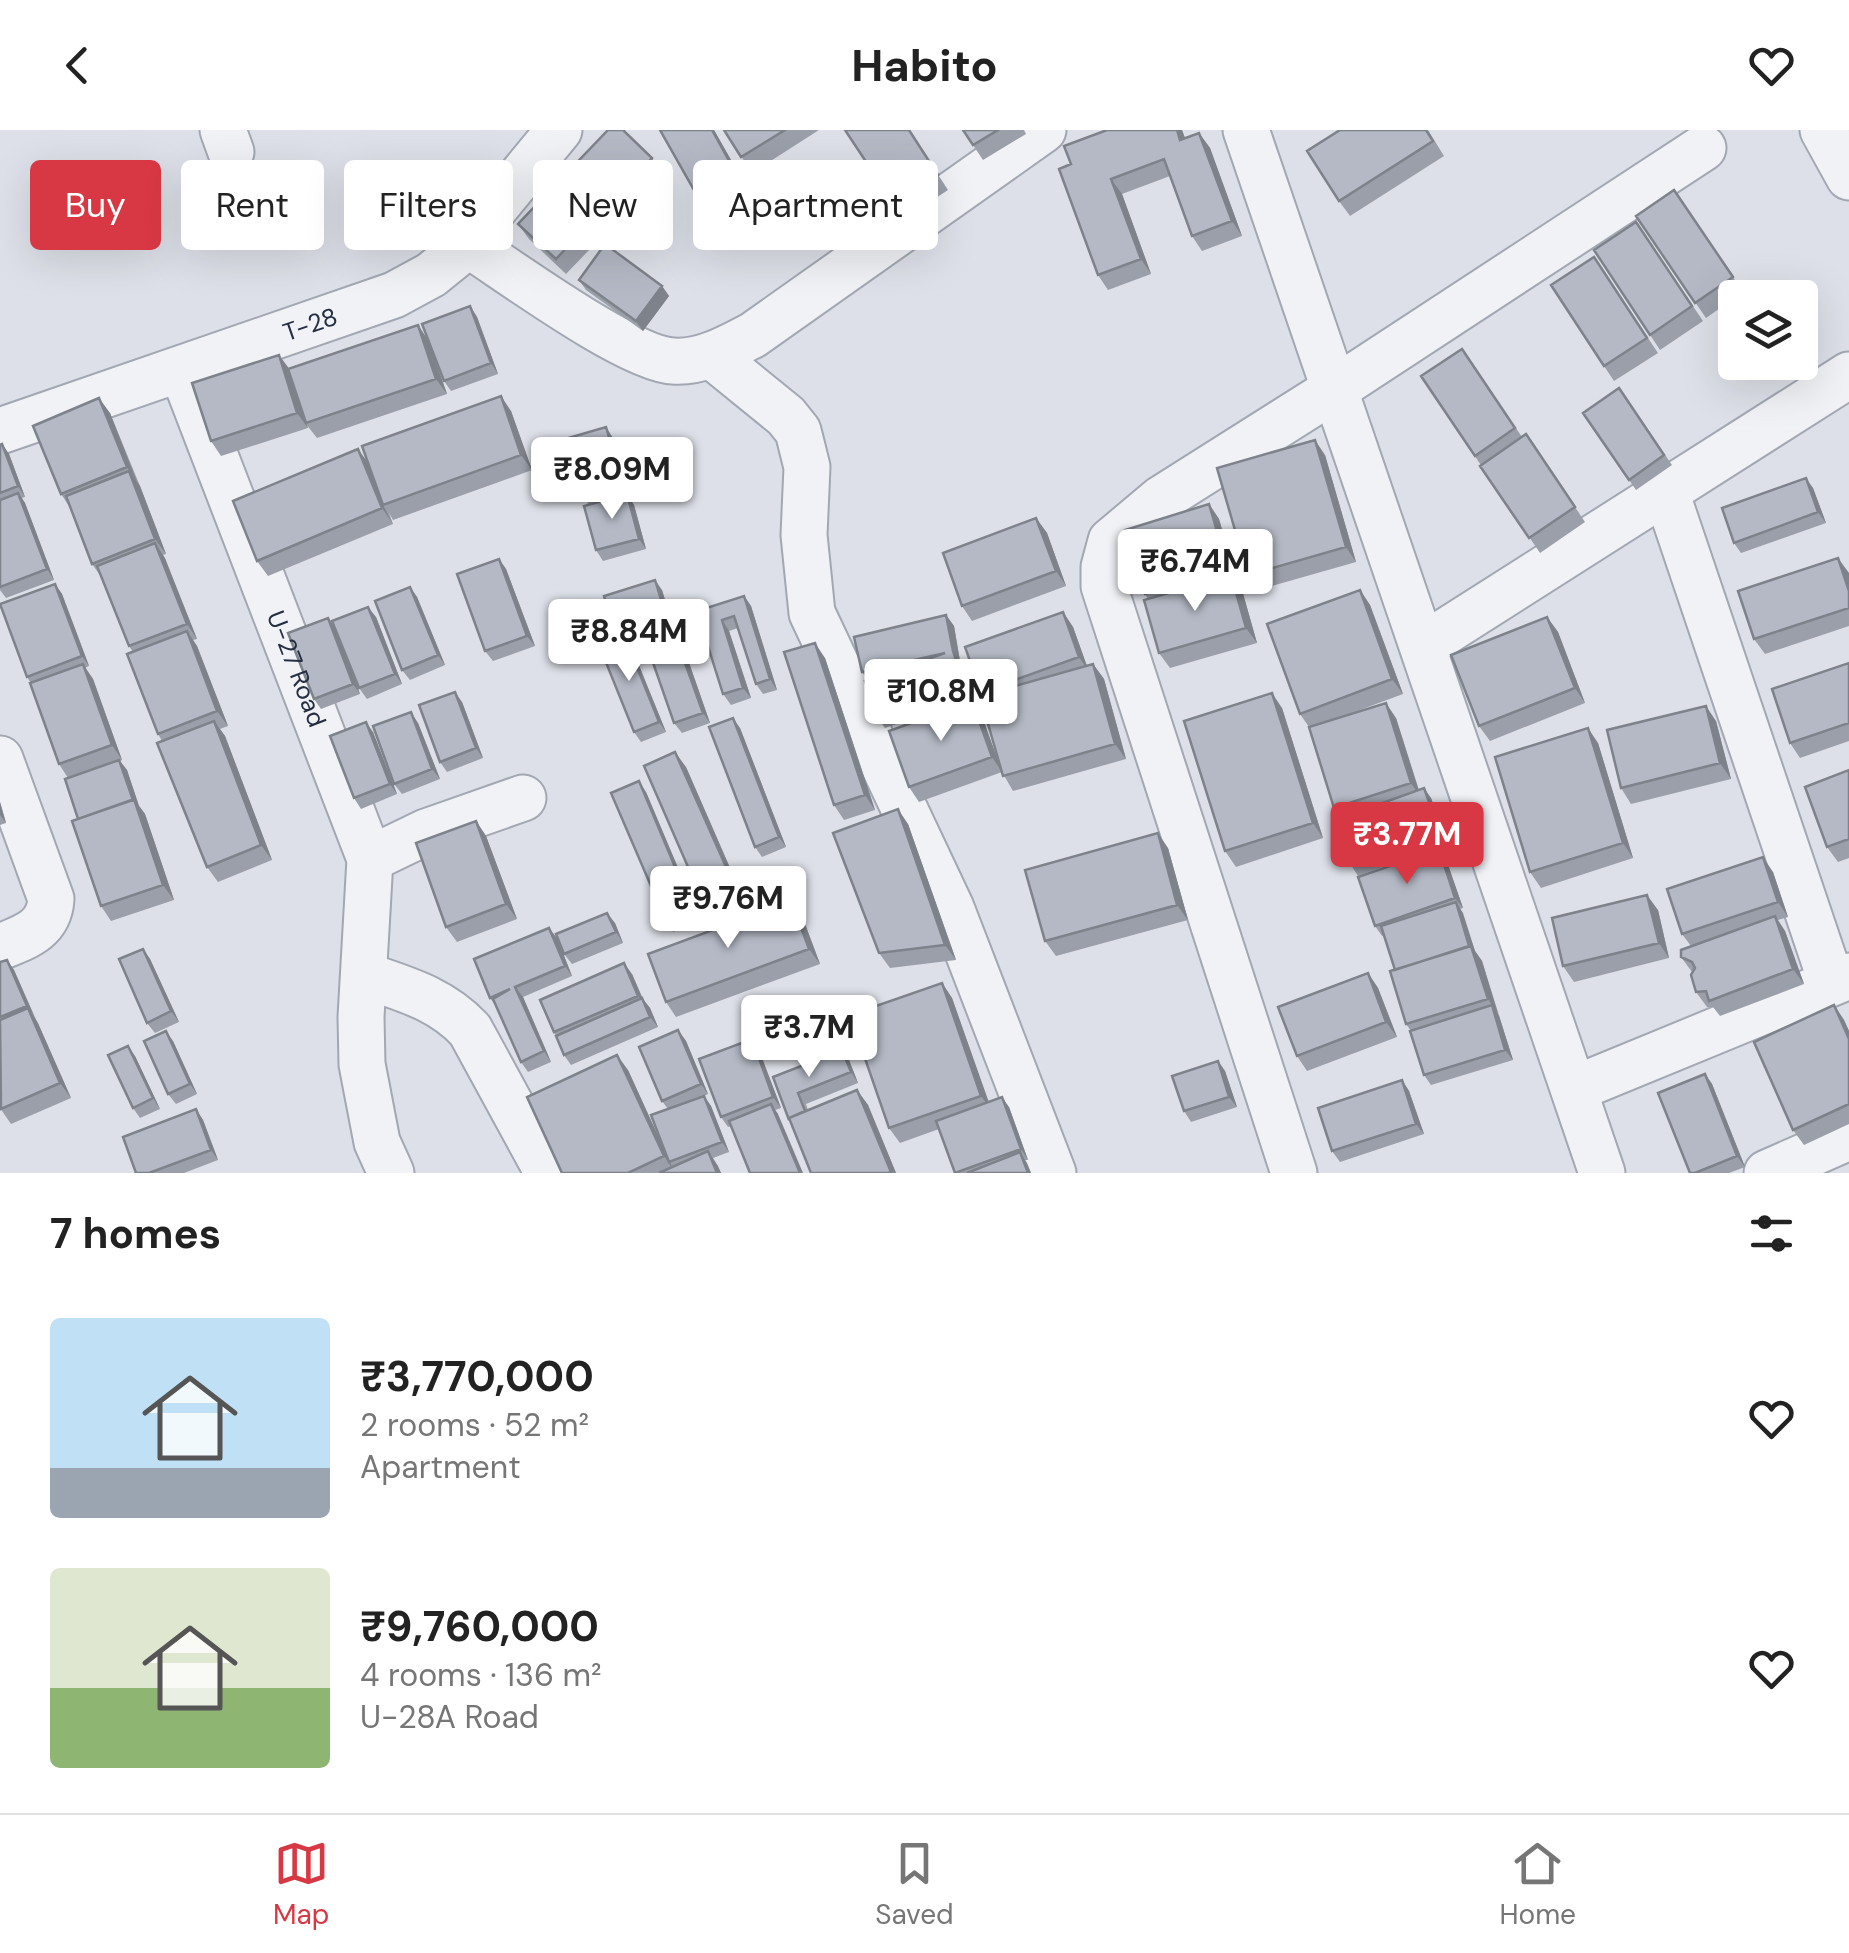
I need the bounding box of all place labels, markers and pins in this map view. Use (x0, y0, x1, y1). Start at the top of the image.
pin: ₹8.09M (531, 437, 693, 522)
pin: ₹6.74M (1114, 529, 1276, 614)
pin: ₹8.84M (548, 599, 710, 684)
pin: ₹10.8M (860, 659, 1022, 744)
pin: ₹3.77M (1326, 802, 1488, 887)
pin: ₹9.76M (647, 866, 809, 951)
pin: ₹3.7M (739, 995, 879, 1080)

